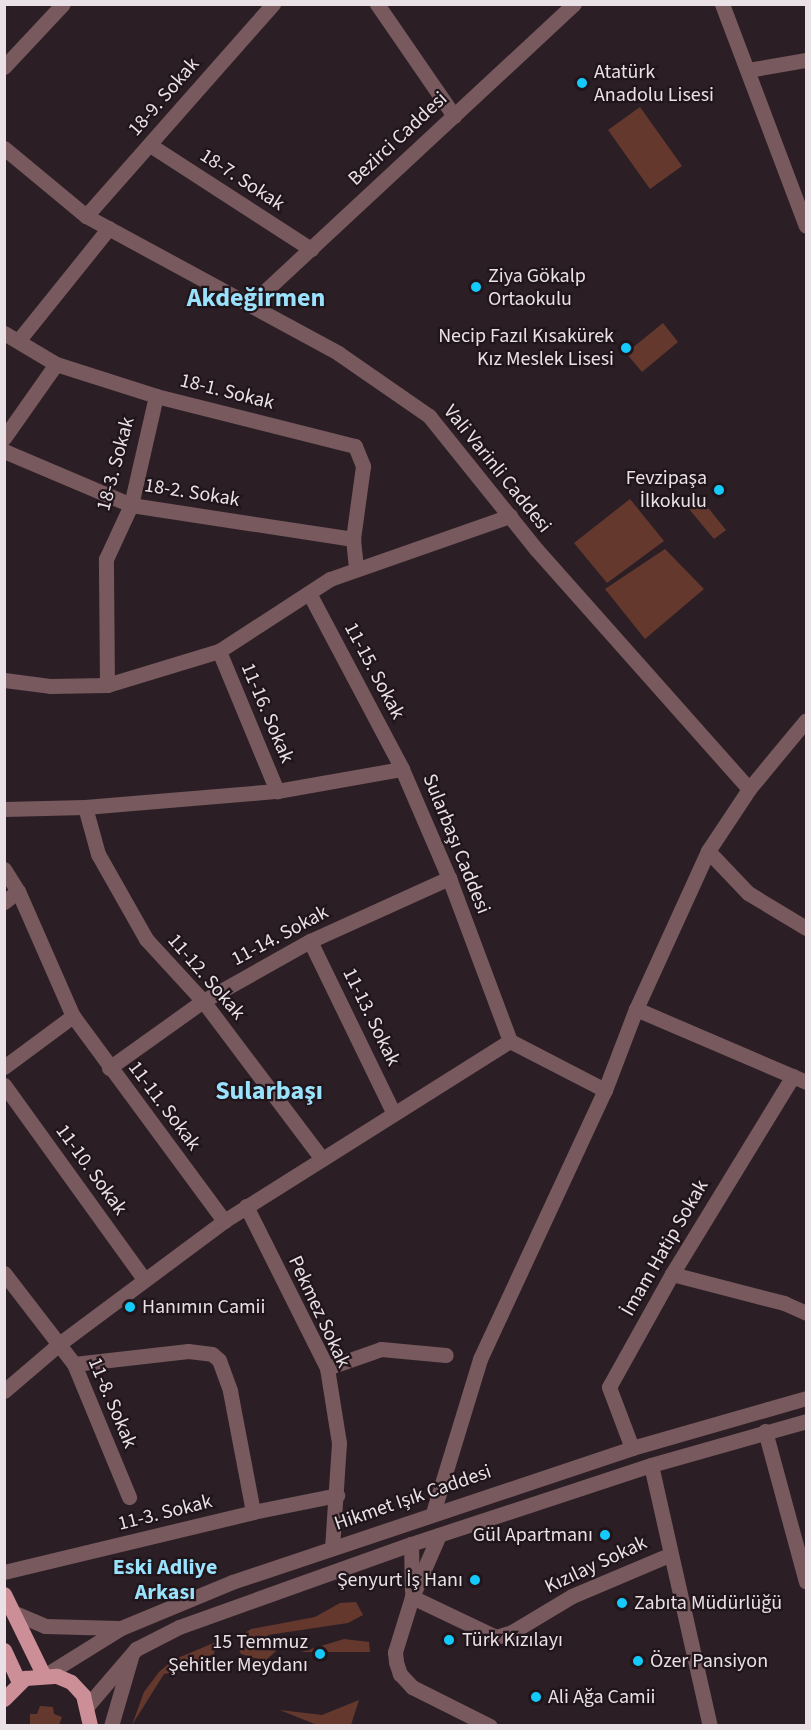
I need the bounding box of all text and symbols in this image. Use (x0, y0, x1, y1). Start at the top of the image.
street label: 18-9. Sokak (123, 53, 205, 141)
place label: Atatürk Anadolu Lisesi (594, 60, 714, 107)
marker: Atatürk Anadolu Lisesi (575, 76, 589, 90)
street label: Bezirci Caddesi (343, 87, 453, 191)
street label: 18-7. Sokak (195, 144, 289, 216)
place label: Ziya Gökalp Ortaokulu (488, 264, 586, 311)
marker: Ziya Gökalp Ortaokulu (469, 280, 483, 294)
district label: Akdeğirmen (187, 282, 325, 314)
place label: Necip Fazıl Kısakürek Kız Meslek Lisesi (438, 324, 614, 371)
marker: Necip Fazıl Kısakürek Kız Meslek Lisesi (619, 341, 633, 355)
street label: 18-1. Sokak (177, 369, 277, 415)
street label: Vali Varinli Caddesi (438, 400, 556, 538)
street label: 18-3. Sokak (92, 414, 140, 514)
place label: Fevzipaşa İlkokulu (626, 466, 707, 513)
street label: 18-2. Sokak (143, 474, 241, 512)
marker: Fevzipaşa İlkokulu (712, 483, 726, 497)
street label: 11-15. Sokak (338, 618, 410, 724)
street label: 11-16. Sokak (235, 659, 299, 767)
street label: Sularbaşı Caddesi (417, 771, 495, 917)
street label: 11-14. Sokak (227, 900, 333, 972)
street label: 11-12. Sokak (162, 929, 250, 1025)
street label: 11-13. Sokak (337, 964, 405, 1070)
street label: 11-11. Sokak (122, 1056, 206, 1156)
district label: Sularbaşı (215, 1075, 323, 1107)
street label: 11-10. Sokak (50, 1120, 132, 1220)
street label: İmam Hatip Sokak (616, 1176, 714, 1320)
street label: Pekmez Sokak (283, 1252, 355, 1372)
place label: Hanımın Camii (142, 1295, 265, 1319)
marker: Hanımın Camii (123, 1300, 137, 1314)
street label: 11-8. Sokak (82, 1354, 142, 1452)
street label: Hikmet Işık Caddesi (331, 1460, 495, 1536)
street label: 11-3. Sokak (115, 1490, 215, 1536)
place label: Gül Apartmanı (473, 1523, 593, 1547)
marker: Gül Apartmanı (598, 1528, 612, 1542)
street label: Kızılay Sokak (541, 1531, 651, 1599)
district label: Eski Adliye Arkası (113, 1554, 217, 1606)
place label: Şenyurt İş Hanı (337, 1568, 463, 1592)
marker: Şenyurt İş Hanı (468, 1573, 482, 1587)
place label: Zabıta Müdürlüğü (634, 1591, 782, 1615)
marker: Zabıta Müdürlüğü (615, 1596, 629, 1610)
place label: Türk Kızılayı (462, 1628, 563, 1652)
place label: 15 Temmuz Şehitler Meydanı (168, 1630, 308, 1677)
marker: Türk Kızılayı (440, 1631, 458, 1649)
marker: 15 Temmuz Şehitler Meydanı (313, 1647, 327, 1661)
place label: Özer Pansiyon (650, 1649, 768, 1673)
marker: Özer Pansiyon (631, 1654, 645, 1668)
place label: Ali Ağa Camii (548, 1685, 655, 1709)
marker: Ali Ağa Camii (529, 1690, 543, 1704)

